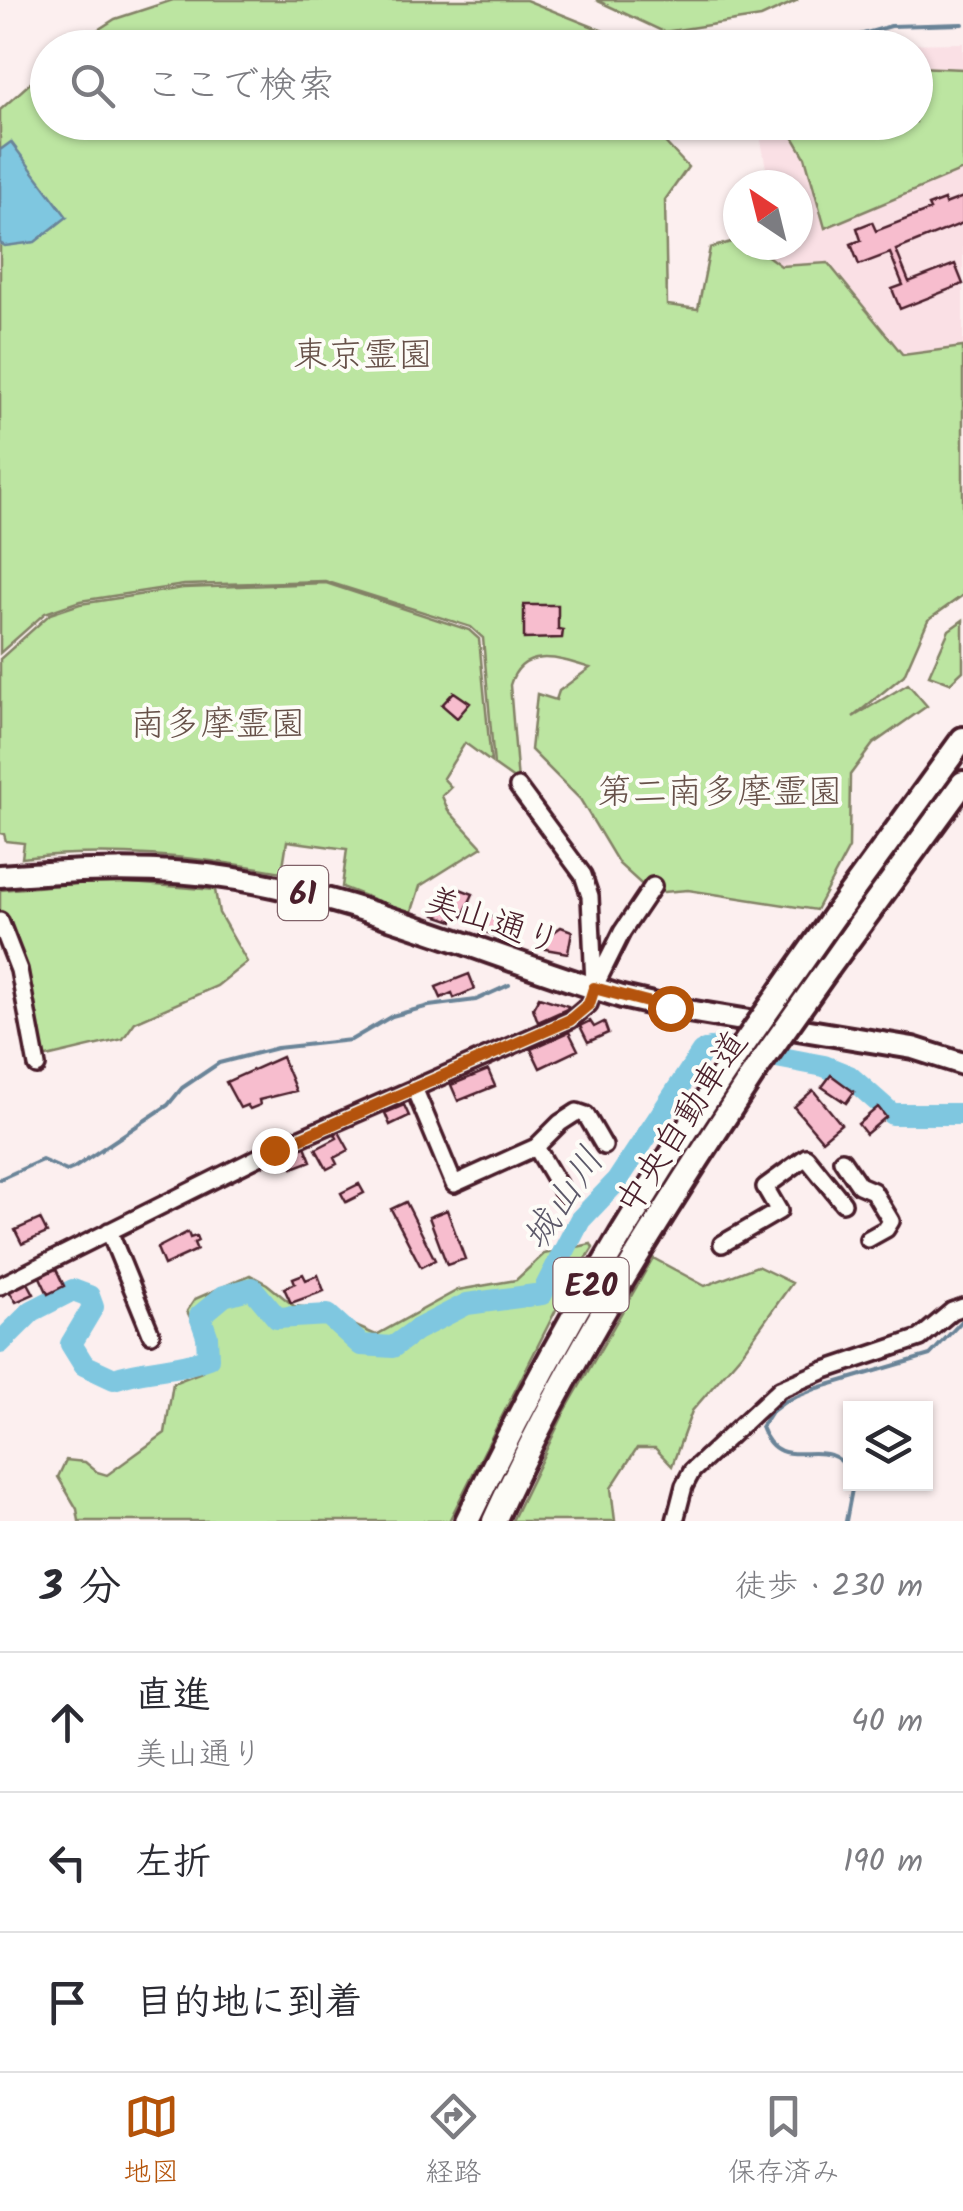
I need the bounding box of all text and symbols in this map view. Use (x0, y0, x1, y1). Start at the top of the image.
search box (30, 30, 933, 140)
text: ここで検索 (145, 57, 335, 117)
icon: search (65, 58, 120, 113)
north arrow (723, 170, 813, 260)
park label: 東京霊園 (293, 329, 433, 385)
park label: 南多摩霊園 (130, 698, 306, 754)
park label: 第二南多摩霊園 (597, 766, 843, 822)
road number: 61 (278, 866, 328, 920)
street label: 美山通り (417, 874, 567, 972)
route start (648, 986, 694, 1032)
street label: 中央自動車道 (603, 1020, 764, 1227)
route end (252, 1128, 298, 1174)
water label: 城山川 (508, 1136, 621, 1264)
road number: E20 (554, 1258, 628, 1312)
map controls (843, 1401, 933, 1491)
button: layers (843, 1401, 933, 1491)
text: 3 分 (40, 1555, 121, 1622)
text: 徒歩 · 230 m (735, 1562, 923, 1613)
text: 直進 (135, 1667, 211, 1727)
icon: ahead (40, 1695, 95, 1750)
text: 40 m (851, 1697, 923, 1748)
text: 美山通り (135, 1730, 263, 1781)
text: 左折 (135, 1834, 211, 1894)
icon: left (40, 1835, 95, 1890)
text: 190 m (843, 1837, 923, 1888)
text: 目的地に到着 (135, 1974, 363, 2034)
icon: arrive (40, 1975, 95, 2030)
tab: 地図 (123, 2089, 179, 2196)
tab: 経路 (425, 2089, 482, 2196)
tab: 保存済み (728, 2089, 840, 2196)

